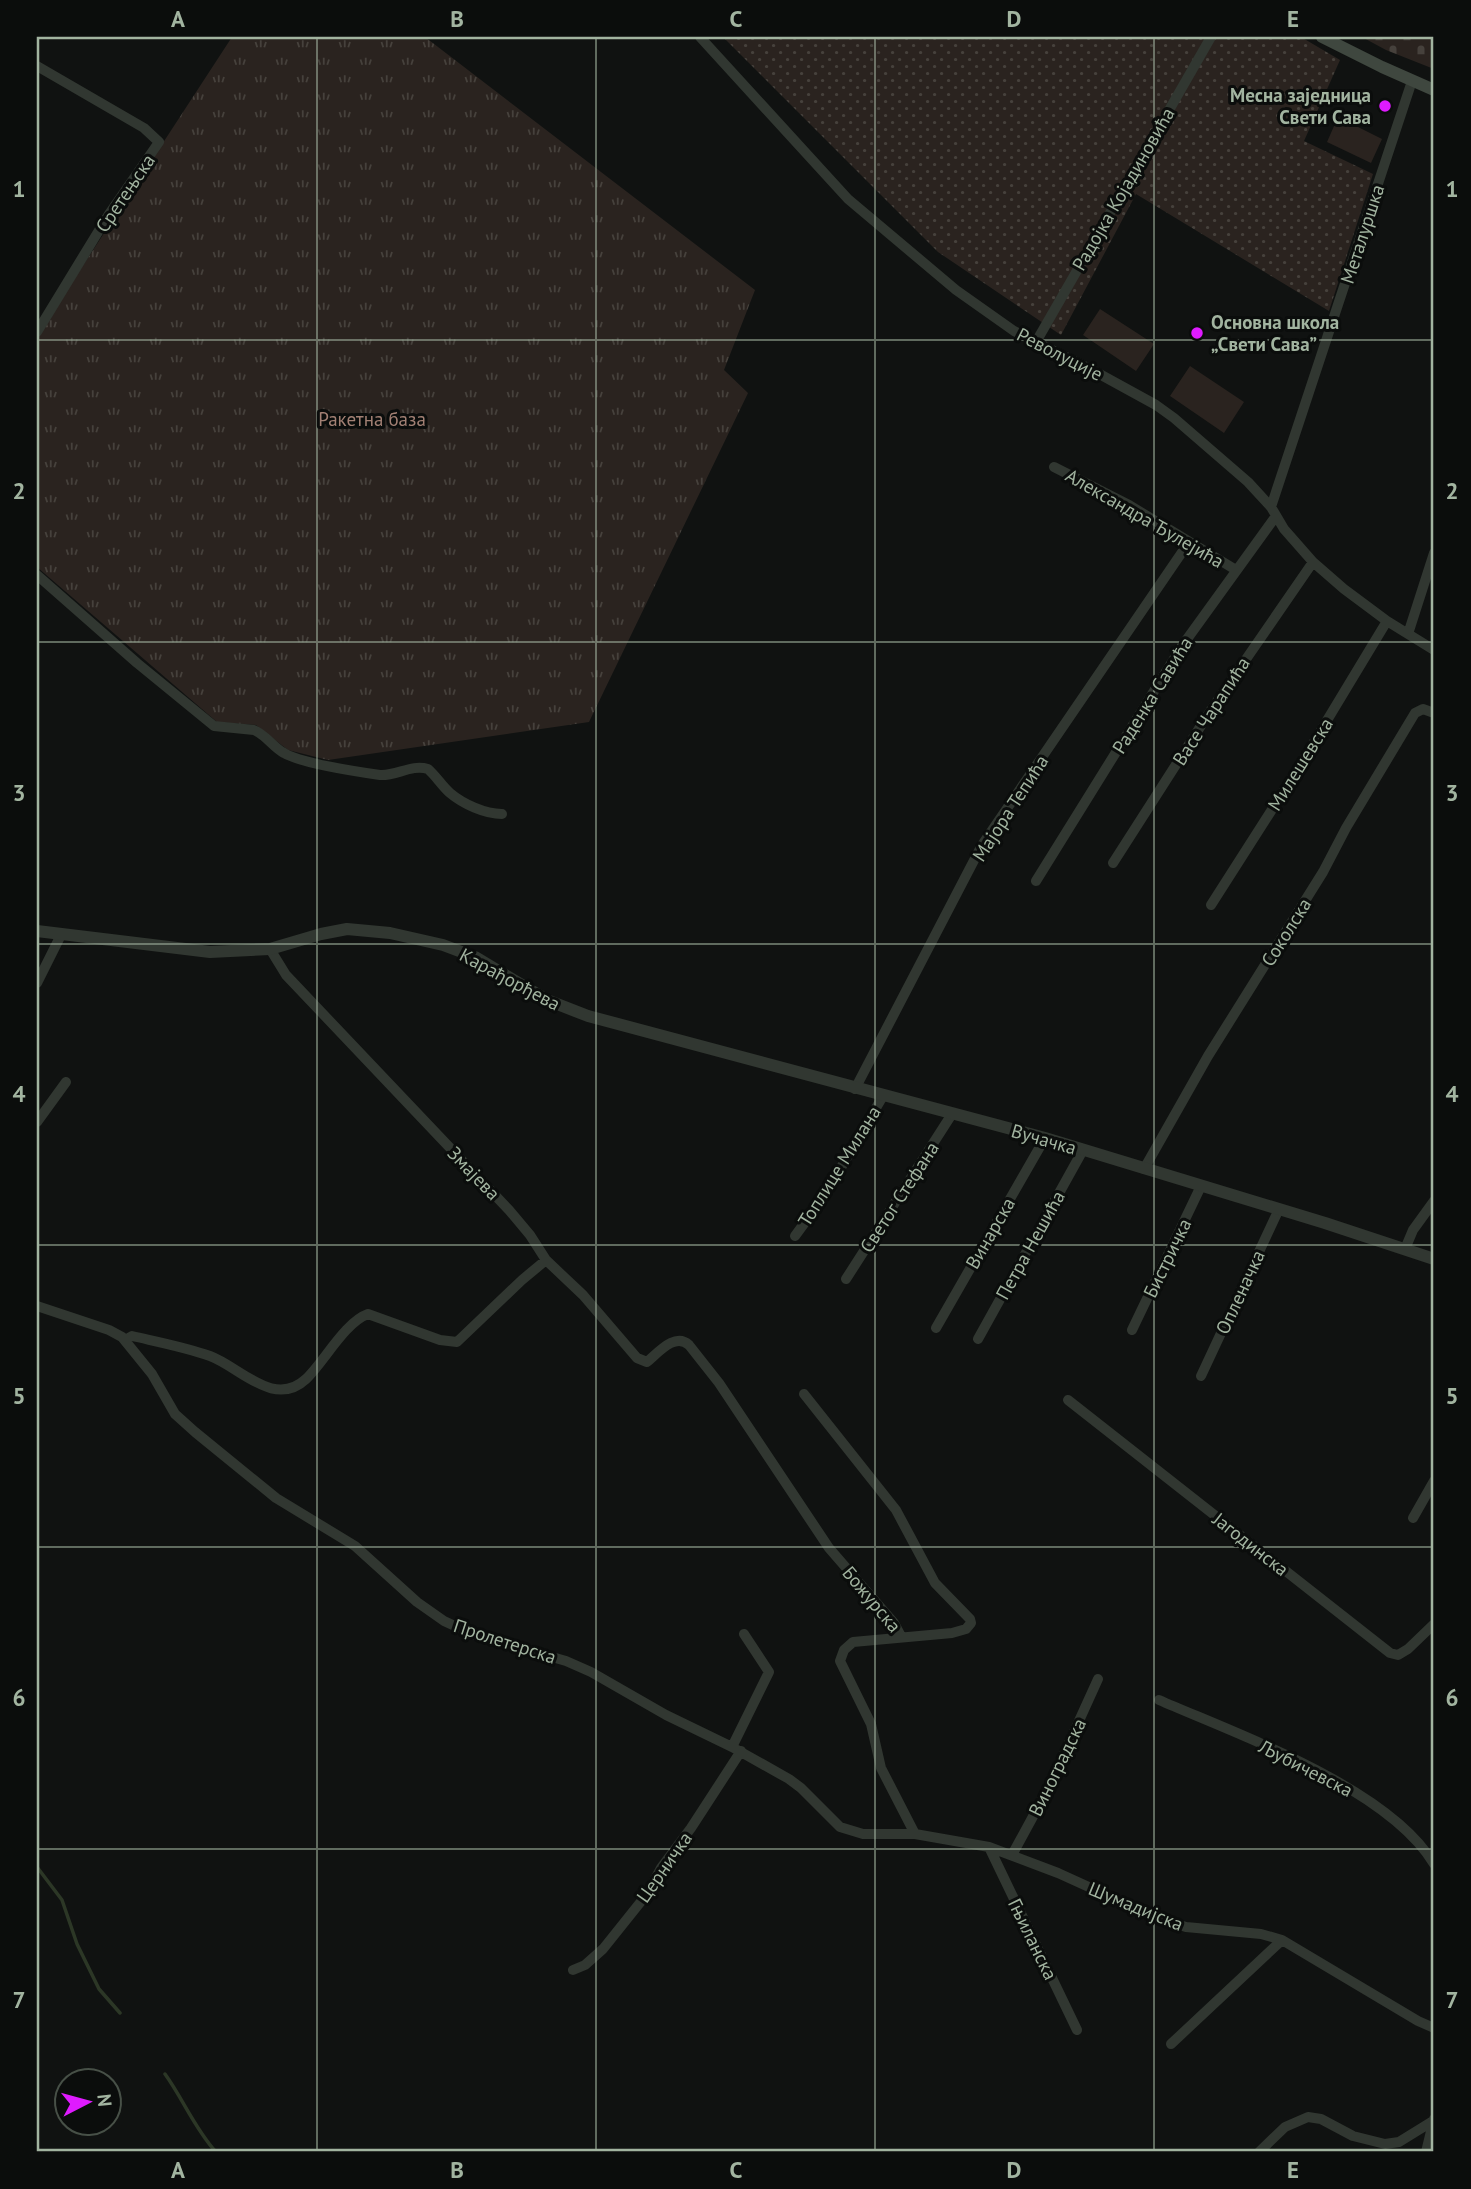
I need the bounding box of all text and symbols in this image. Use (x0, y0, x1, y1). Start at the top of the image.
text: A (171, 4, 185, 33)
text: B (450, 4, 464, 33)
text: C (730, 4, 743, 33)
text: D (1007, 4, 1021, 33)
text: E (1287, 4, 1299, 33)
place label: Месна заједница Свети Сава (1230, 83, 1371, 129)
marker: Месна заједница Свети Сава (1377, 98, 1393, 114)
street label: Радојка Којадиновића (1067, 103, 1179, 275)
street label: Сретењска (90, 149, 160, 237)
text: 1 (12, 174, 26, 203)
text: 1 (1445, 174, 1459, 203)
street label: Металуршка (1335, 181, 1389, 287)
place label: Основна школа „Свети Сава” (1211, 310, 1339, 356)
street label: Револуције (1013, 322, 1107, 386)
marker: Основна школа „Свети Сава” (1189, 325, 1205, 341)
park label: Ракетна база (318, 407, 426, 431)
street label: Александра Ђулејића (1062, 463, 1228, 573)
text: 2 (12, 476, 26, 505)
text: 2 (1445, 476, 1459, 505)
street label: Раденка Савића (1107, 632, 1197, 758)
street label: Васе Чарапића (1167, 652, 1255, 770)
street label: Милешевска (1262, 713, 1338, 815)
street label: Мајора Тепића (967, 750, 1053, 866)
text: 3 (12, 778, 26, 807)
text: 3 (1445, 778, 1459, 807)
street label: Соколска (1256, 893, 1316, 971)
street label: Карађорђева (456, 942, 564, 1016)
text: 4 (12, 1079, 26, 1108)
text: 4 (1445, 1079, 1459, 1108)
street label: Топлице Милана (792, 1101, 886, 1231)
street label: Вучачка (1009, 1118, 1079, 1160)
street label: Светог Стефана (854, 1137, 944, 1257)
street label: Змајева (443, 1141, 505, 1205)
street label: Петра Нешића (990, 1186, 1070, 1304)
street label: Винарска (960, 1193, 1020, 1273)
street label: Бистричка (1138, 1214, 1196, 1302)
street label: Опленачка (1210, 1246, 1270, 1338)
text: 5 (12, 1381, 26, 1410)
text: 5 (1445, 1381, 1459, 1410)
street label: Јагодинска (1207, 1506, 1294, 1581)
street label: Божурска (837, 1561, 907, 1637)
street label: Пролетерска (451, 1613, 559, 1669)
text: 6 (12, 1683, 26, 1712)
text: 6 (1445, 1683, 1459, 1712)
street label: Виноградска (1023, 1714, 1091, 1820)
street label: Љубичевска (1254, 1734, 1357, 1802)
street label: Церничка (631, 1827, 697, 1907)
street label: Шумадијска (1085, 1876, 1187, 1936)
street label: Гњиланска (1003, 1894, 1063, 1984)
text: 7 (12, 1985, 26, 2014)
text: 7 (1445, 1985, 1459, 2014)
north arrow (52, 2066, 122, 2136)
text: N (92, 2093, 117, 2108)
text: A (171, 2155, 185, 2184)
text: B (450, 2155, 464, 2184)
text: C (730, 2155, 743, 2184)
text: D (1007, 2155, 1021, 2184)
text: E (1287, 2155, 1299, 2184)

